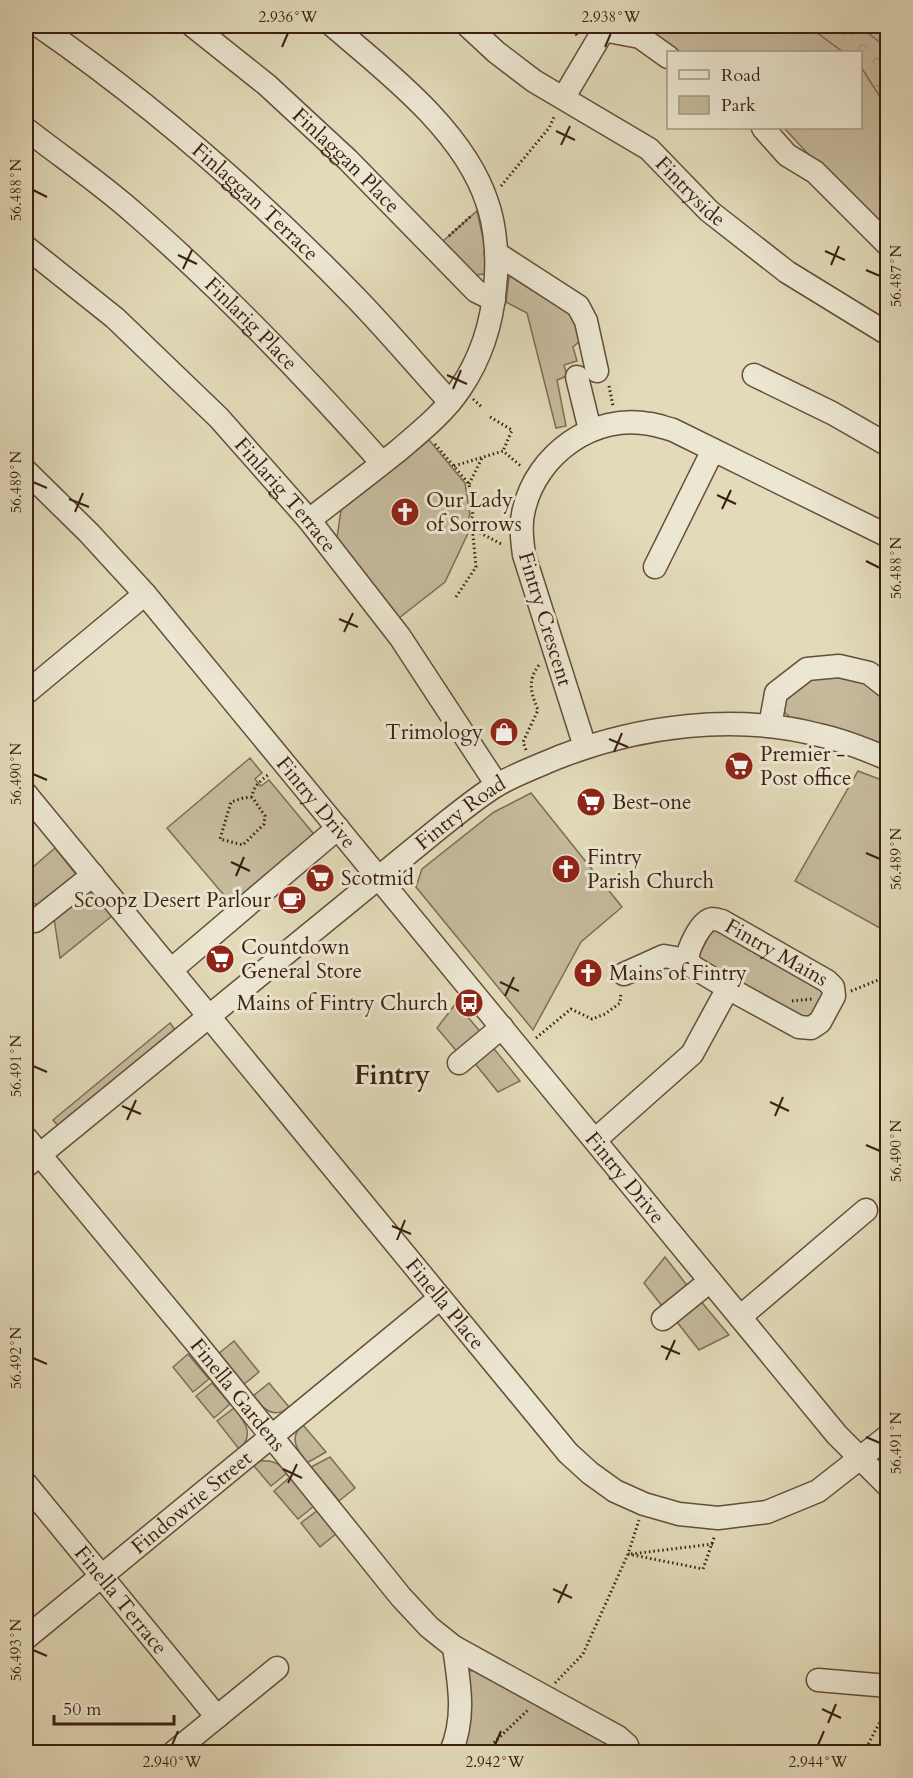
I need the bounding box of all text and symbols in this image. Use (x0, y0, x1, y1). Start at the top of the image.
text: 2.936°W (259, 7, 318, 27)
text: 2.938°W (582, 7, 641, 27)
legend (667, 51, 862, 129)
text: Road (721, 63, 761, 88)
text: Park (721, 93, 756, 118)
street label: Finlaggan Place (286, 101, 407, 220)
street label: Finlaggan Terrace (186, 136, 325, 267)
street label: Fintryside (649, 150, 732, 233)
text: 56.488°N (6, 158, 26, 221)
text: 56.487°N (886, 244, 906, 307)
street label: Finlarig Place (198, 270, 304, 377)
street label: Finlarig Terrace (228, 431, 344, 559)
text: 56.489°N (6, 450, 26, 513)
place label: Our Lady of Sorrows (426, 486, 522, 539)
church icon: Our Lady of Sorrows (389, 496, 421, 528)
text: 56.488°N (886, 536, 906, 599)
street label: Fintry Crescent (511, 548, 579, 690)
shop icon: Trimology (488, 716, 520, 748)
place label: Trimology (385, 718, 483, 747)
place label: Premier - Post office (760, 740, 852, 793)
text: 56.490°N (6, 742, 26, 805)
street label: Fintry Drive (270, 750, 363, 855)
supermarket icon: Premier - Post office (723, 750, 755, 782)
street label: Fintry Road (409, 769, 511, 857)
supermarket icon: Best-one (575, 786, 607, 818)
place label: Best-one (612, 788, 692, 817)
text: 56.489°N (886, 827, 906, 890)
place label: Fintry Parish Church (587, 843, 715, 896)
church icon: Fintry Parish Church (550, 853, 582, 885)
supermarket icon: Scotmid (304, 862, 336, 894)
place label: Scotmid (341, 864, 414, 893)
cafe icon: Scoopz Desert Parlour (276, 884, 308, 916)
place label: Scoopz Desert Parlour (74, 886, 271, 915)
street label: Fintry Mains (720, 911, 834, 993)
place label: Countdown General Store (241, 933, 362, 986)
supermarket icon: Countdown General Store (204, 943, 236, 975)
church icon: Mains of Fintry (572, 957, 604, 989)
place label: Mains of Fintry (609, 959, 747, 988)
bus stop icon: Mains of Fintry Church (453, 987, 485, 1019)
place label: Mains of Fintry Church (237, 989, 448, 1018)
text: 56.491°N (6, 1034, 26, 1097)
district label: Fintry (354, 1057, 431, 1094)
text: 56.490°N (886, 1119, 906, 1182)
street label: Fintry Drive (579, 1125, 672, 1230)
street label: Finella Place (399, 1252, 492, 1356)
text: 56.492°N (6, 1326, 26, 1389)
street label: Finella Gardens (183, 1332, 293, 1458)
text: 56.491°N (886, 1411, 906, 1474)
street label: Findowrie Street (125, 1444, 258, 1561)
street label: Finella Terrace (68, 1539, 175, 1661)
text: 56.493°N (6, 1618, 26, 1681)
scale bar (54, 1688, 174, 1726)
text: 50 m (63, 1697, 102, 1722)
text: 2.940°W (143, 1752, 202, 1772)
text: 2.942°W (466, 1752, 525, 1772)
text: 2.944°W (789, 1752, 848, 1772)

